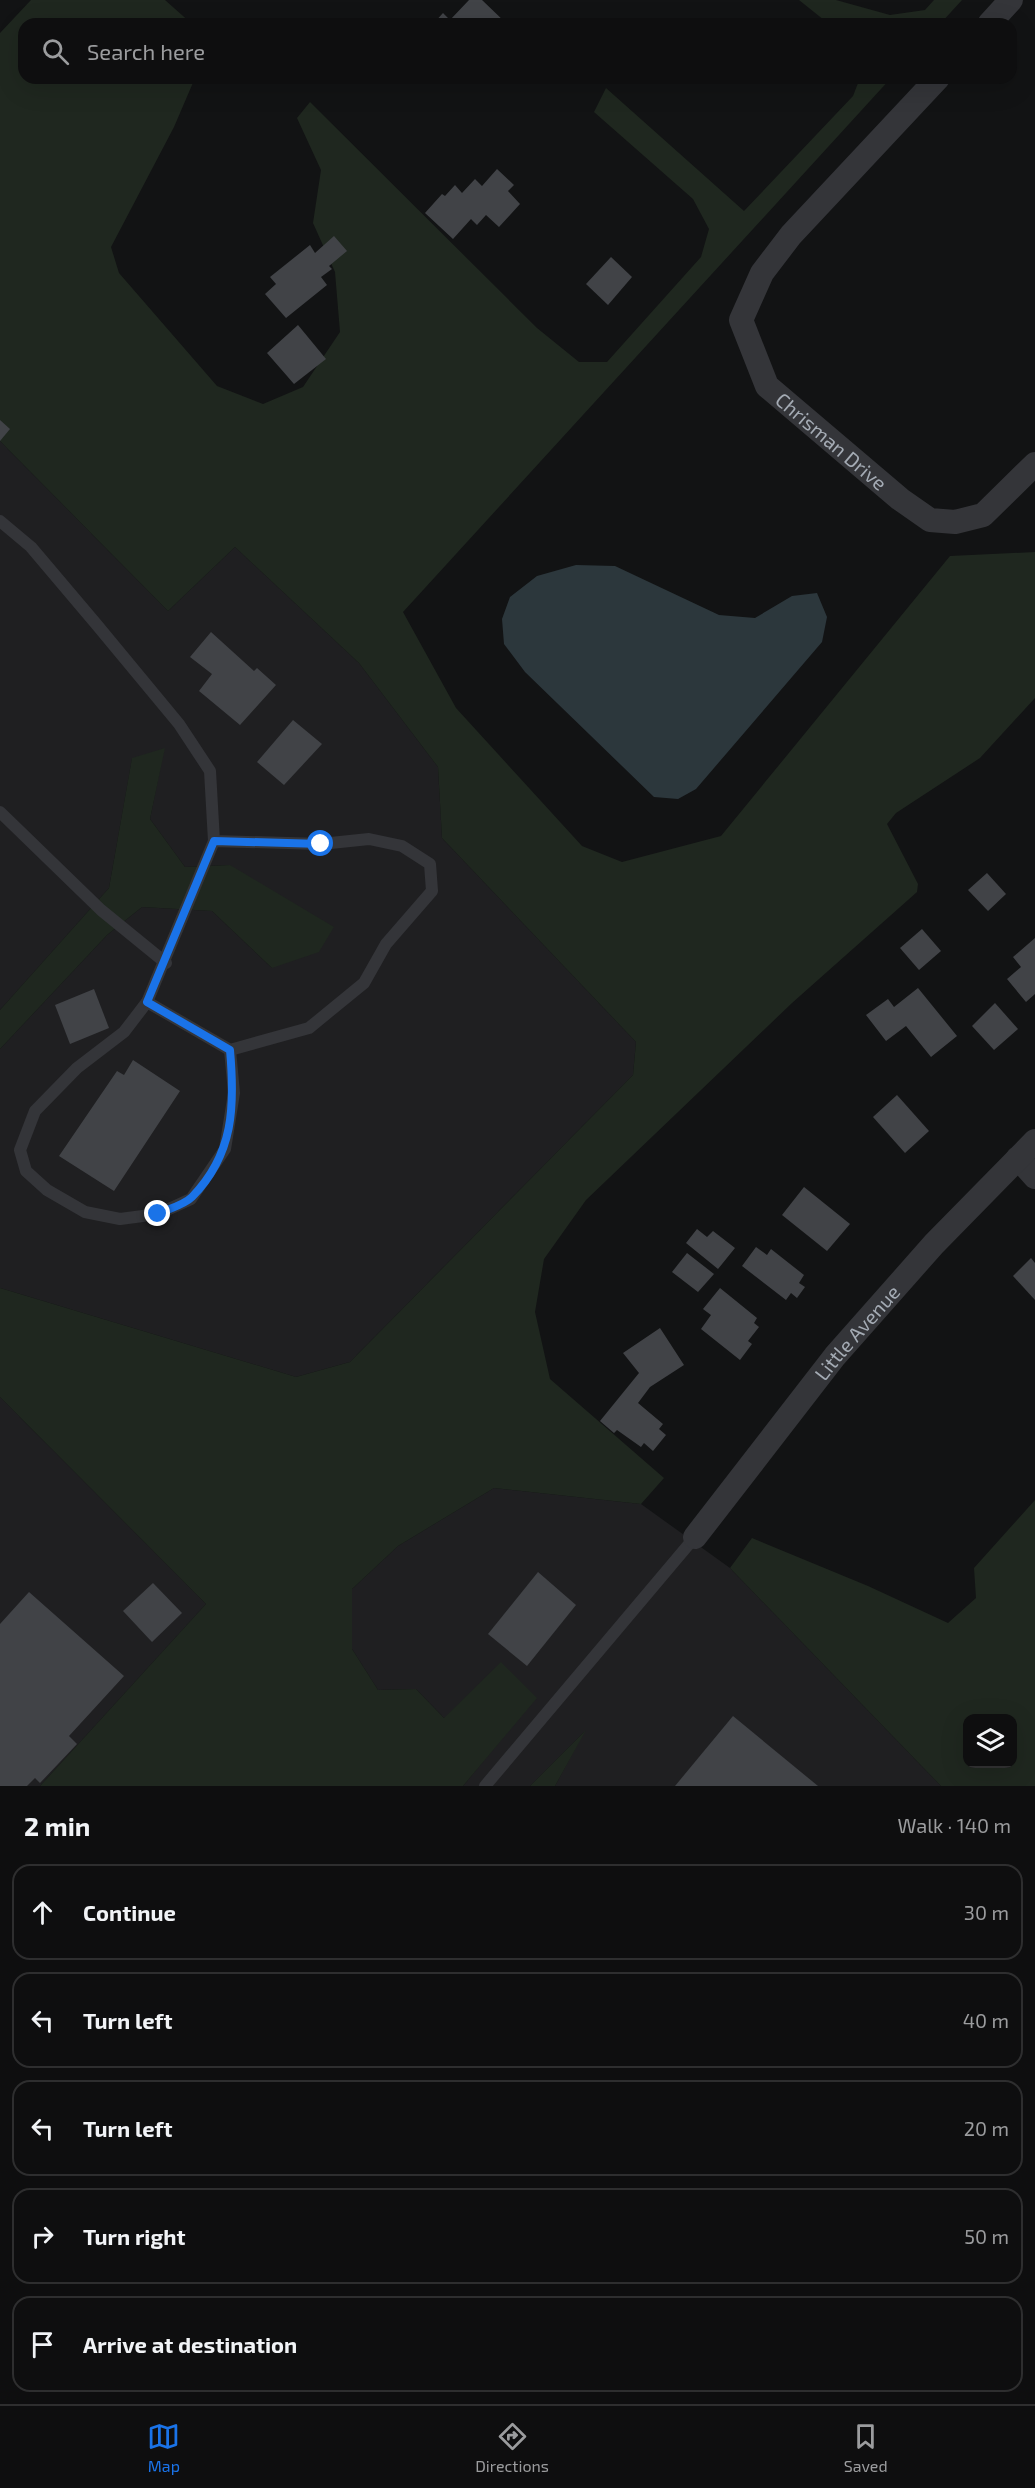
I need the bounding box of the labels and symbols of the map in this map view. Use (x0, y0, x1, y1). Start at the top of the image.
street label: Chrisman Drive (771, 387, 892, 495)
route start (307, 830, 333, 856)
route end (144, 1200, 170, 1226)
street label: Little Avenue (809, 1280, 904, 1385)

